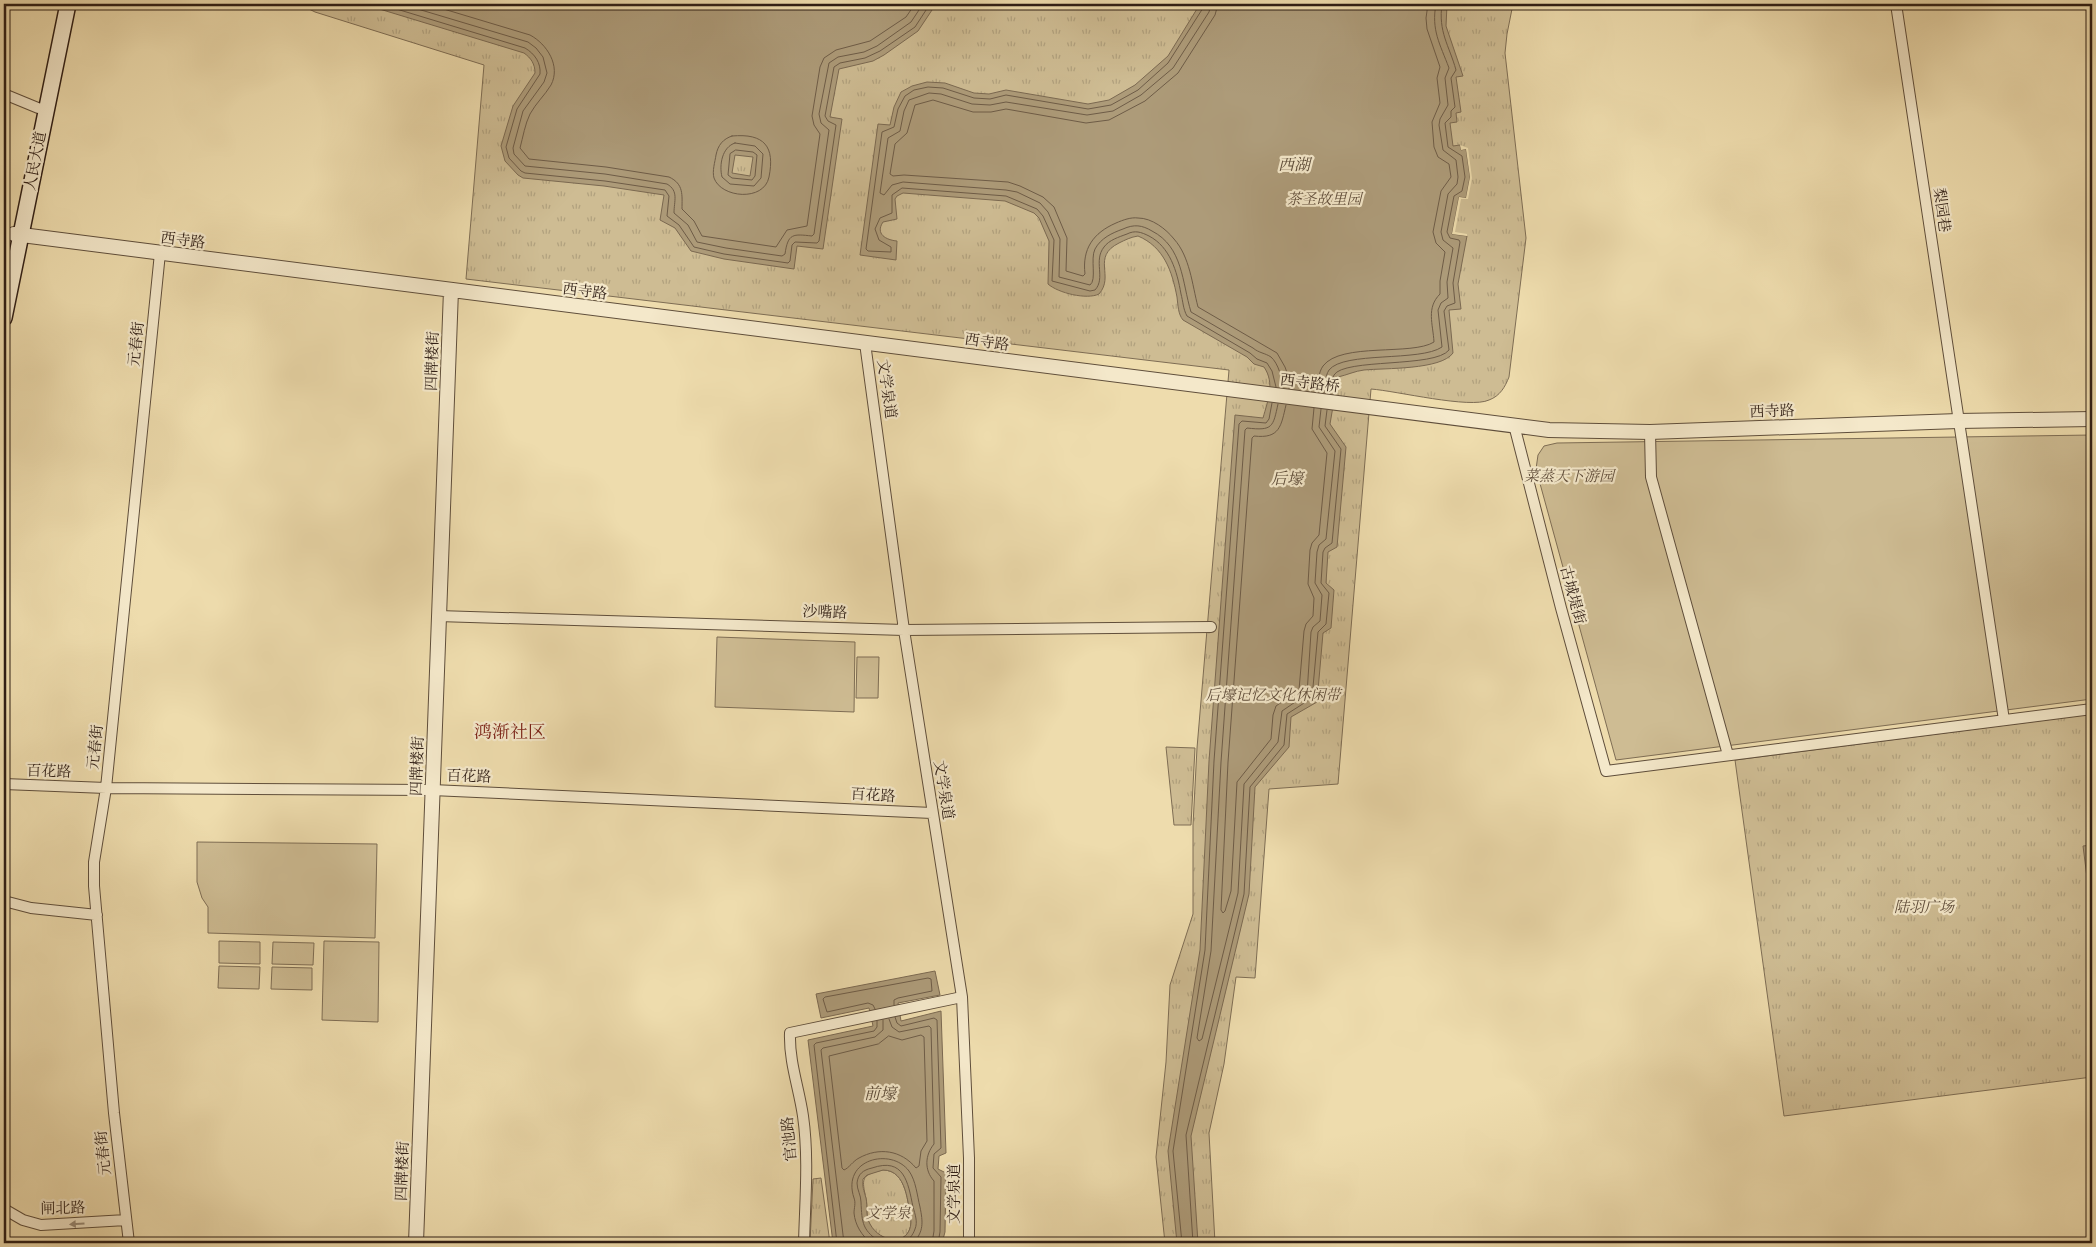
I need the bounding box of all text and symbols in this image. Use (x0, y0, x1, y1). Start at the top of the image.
street label: 人民大道 (20, 130, 53, 193)
water label: 西湖 (1278, 155, 1313, 177)
street label: 梨园巷 (1927, 186, 1954, 234)
park label: 茶圣故里园 (1286, 190, 1363, 211)
street label: 西寺路 (159, 228, 206, 255)
street label: 西寺路 (561, 279, 608, 306)
street label: 元春街 (125, 321, 150, 368)
street label: 西寺路 (963, 330, 1011, 357)
street label: 四牌楼街 (422, 331, 445, 391)
street label: 文学泉道 (871, 358, 900, 420)
street label: 西寺路桥 (1279, 370, 1341, 399)
street label: 西寺路 (1749, 401, 1795, 424)
park label: 菜蒸天下游园 (1524, 467, 1616, 488)
water label: 后壕 (1271, 469, 1306, 491)
street label: 古城堤街 (1554, 564, 1589, 627)
street label: 沙嘴路 (802, 602, 848, 625)
park label: 后壕记忆文化休闲带 (1205, 686, 1343, 707)
district label: 鸿渐社区 (474, 721, 546, 746)
street label: 元春街 (84, 724, 109, 771)
street label: 四牌楼街 (407, 736, 430, 796)
street label: 文学泉道 (927, 759, 958, 822)
street label: 百花路 (26, 761, 72, 784)
street label: 百花路 (446, 766, 492, 789)
street label: 百花路 (850, 785, 896, 808)
park label: 陆羽广场 (1894, 898, 1956, 919)
water label: 前壕 (864, 1084, 899, 1106)
street label: 官池路 (778, 1116, 803, 1162)
street label: 元春街 (92, 1129, 117, 1176)
street label: 四牌楼街 (392, 1141, 415, 1201)
street label: 文学泉道 (945, 1164, 966, 1224)
street label: 闸北路 (40, 1199, 86, 1220)
park label: 文学泉 (865, 1204, 911, 1225)
one-way arrow (69, 1220, 85, 1228)

